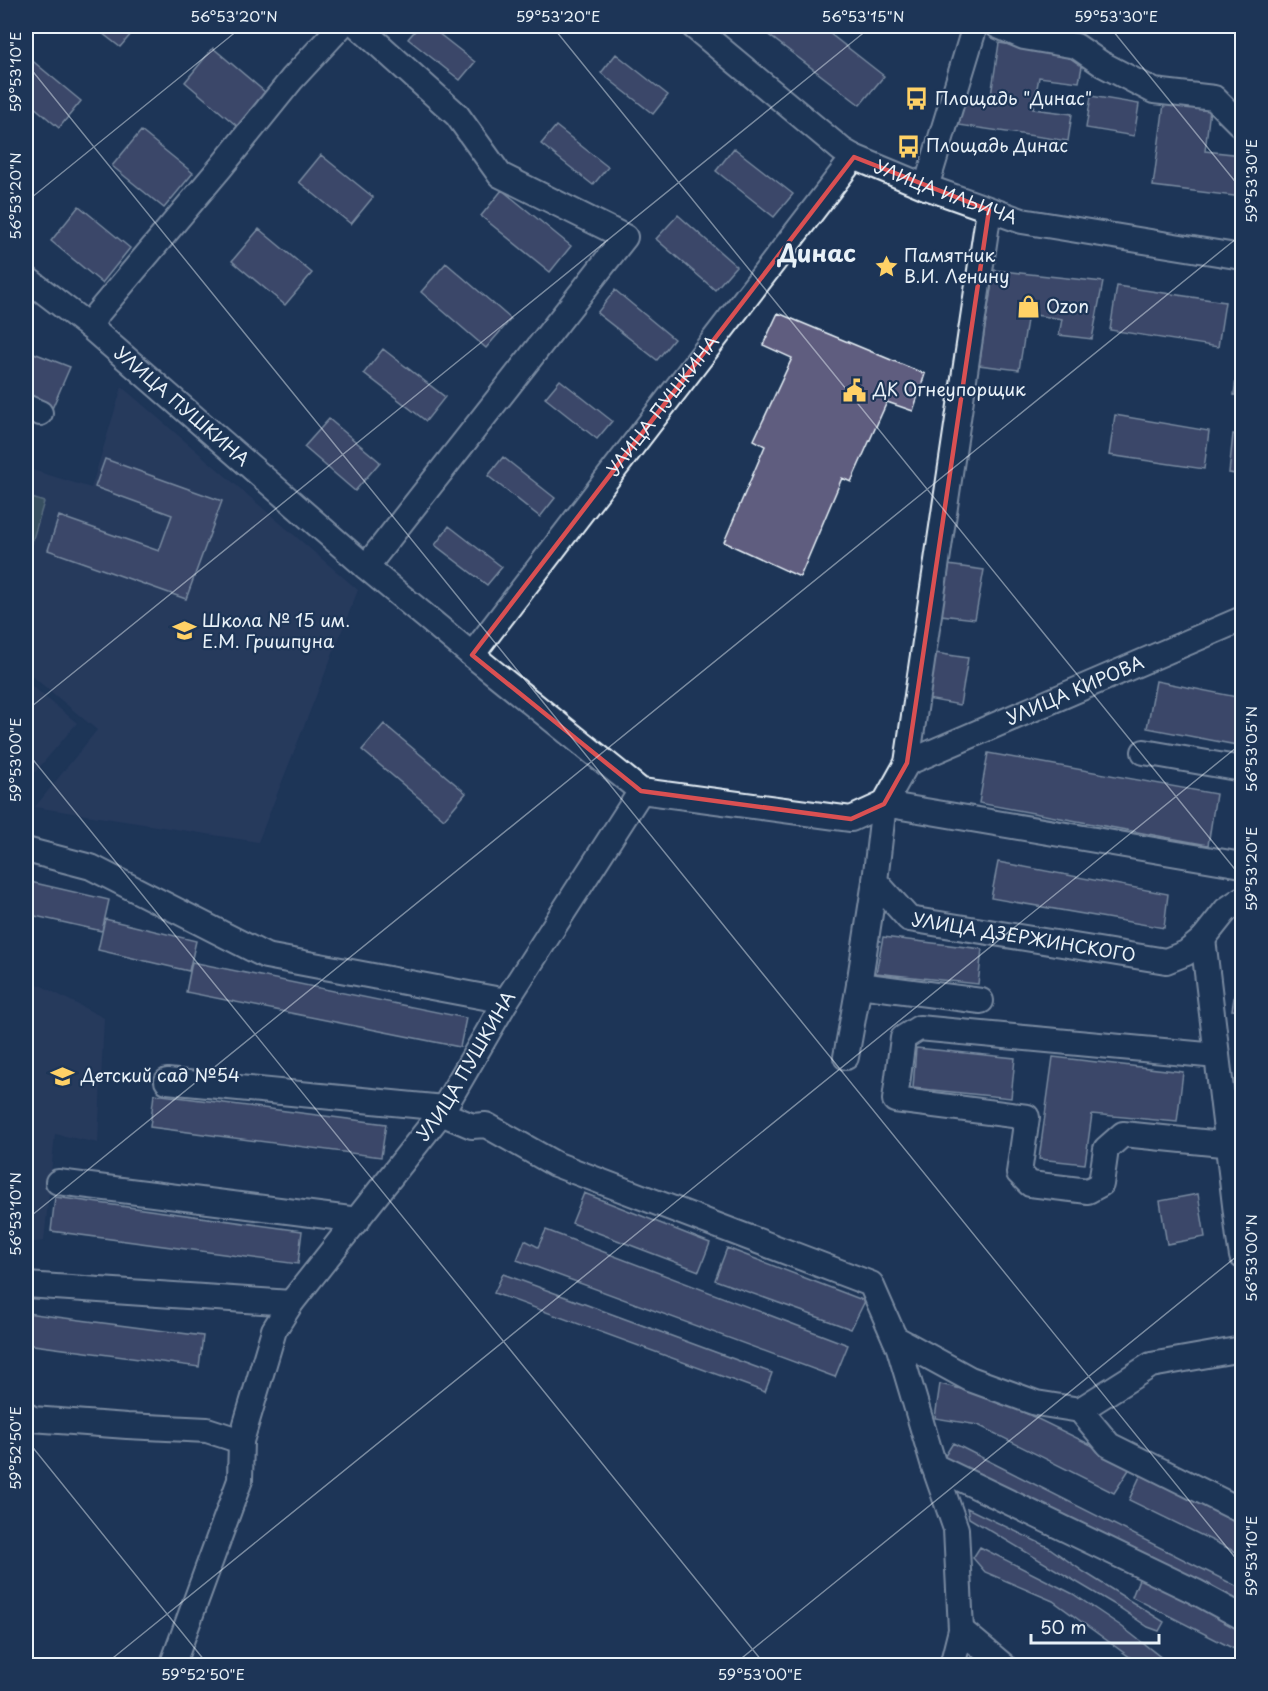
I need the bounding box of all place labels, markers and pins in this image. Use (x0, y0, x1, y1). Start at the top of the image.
place label: Площадь "Динас" (935, 84, 1092, 111)
bus stop icon: Площадь "Динас" (904, 86, 930, 112)
place label: Площадь Динас (926, 131, 1068, 158)
bus stop icon: Площадь Динас (895, 133, 921, 159)
place label: Памятник В.И. Ленину (904, 241, 1010, 289)
place icon: Памятник В.И. Ленину (873, 253, 899, 279)
place label: Ozon (1046, 292, 1089, 319)
shop icon: Ozon (1015, 294, 1041, 320)
place label: ДК Огнеупорщик (872, 375, 1026, 402)
public building icon: ДК Огнеупорщик (842, 377, 868, 403)
place label: Школа № 15 им. Е.М. Гришпуна (202, 606, 350, 654)
school or university icon: Школа № 15 им. Е.М. Гришпуна (171, 618, 197, 644)
place label: Детский сад №54 (80, 1061, 240, 1088)
school or university icon: Детский сад №54 (50, 1063, 76, 1089)

